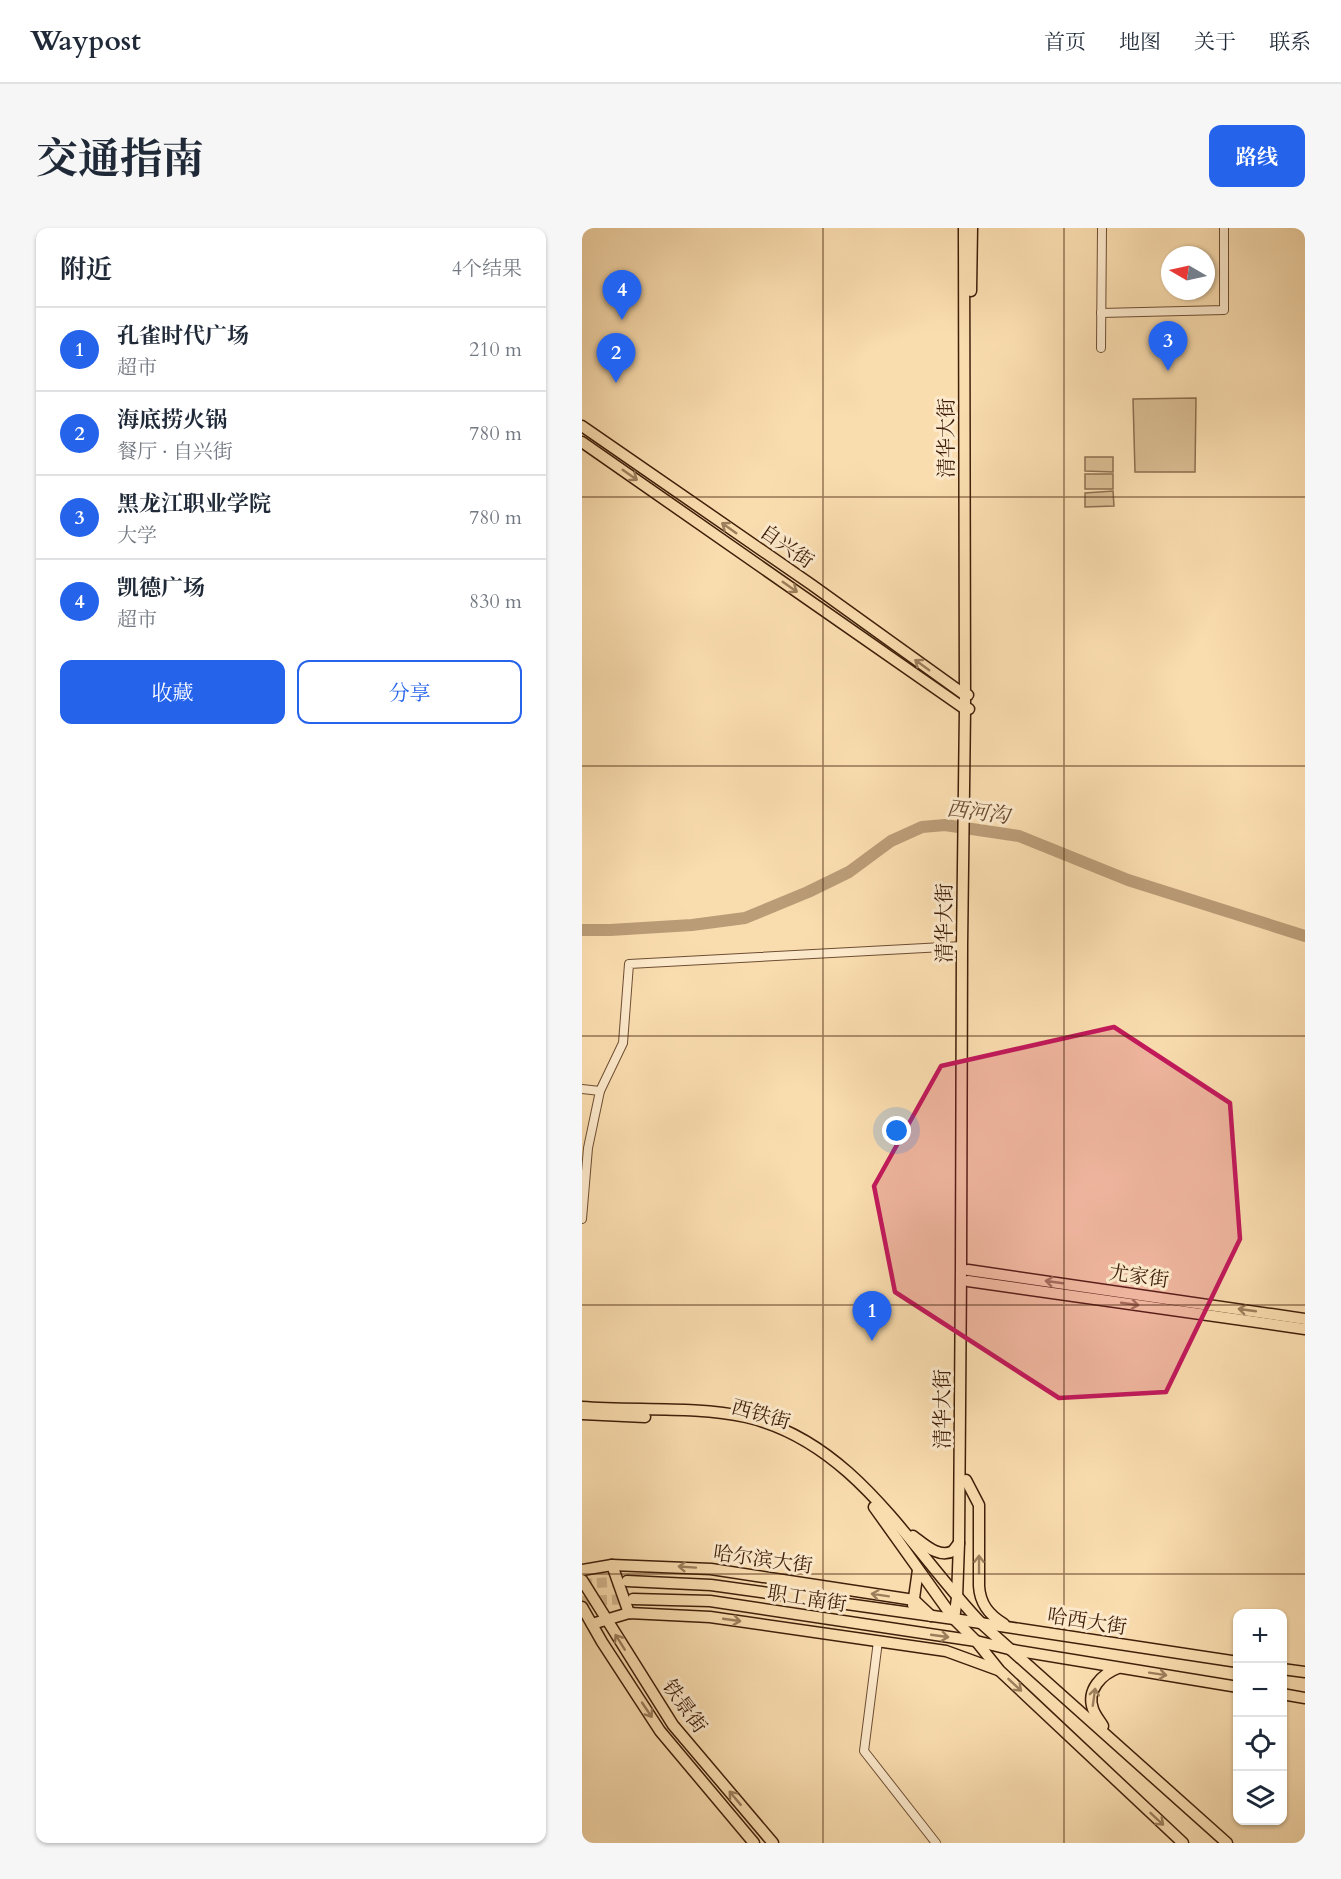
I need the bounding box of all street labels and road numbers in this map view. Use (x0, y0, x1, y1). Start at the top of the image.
street label: 清华大街 (933, 398, 960, 478)
street label: 自兴街 (754, 518, 819, 575)
street label: 清华大街 (931, 883, 958, 963)
street label: 尤家街 (1107, 1259, 1171, 1294)
street label: 清华大街 (929, 1369, 956, 1449)
street label: 西铁街 (728, 1393, 793, 1436)
street label: 哈尔滨大街 (712, 1539, 814, 1580)
street label: 职工南街 (765, 1579, 849, 1618)
street label: 哈西大街 (1045, 1602, 1129, 1641)
street label: 铁景街 (656, 1674, 713, 1738)

